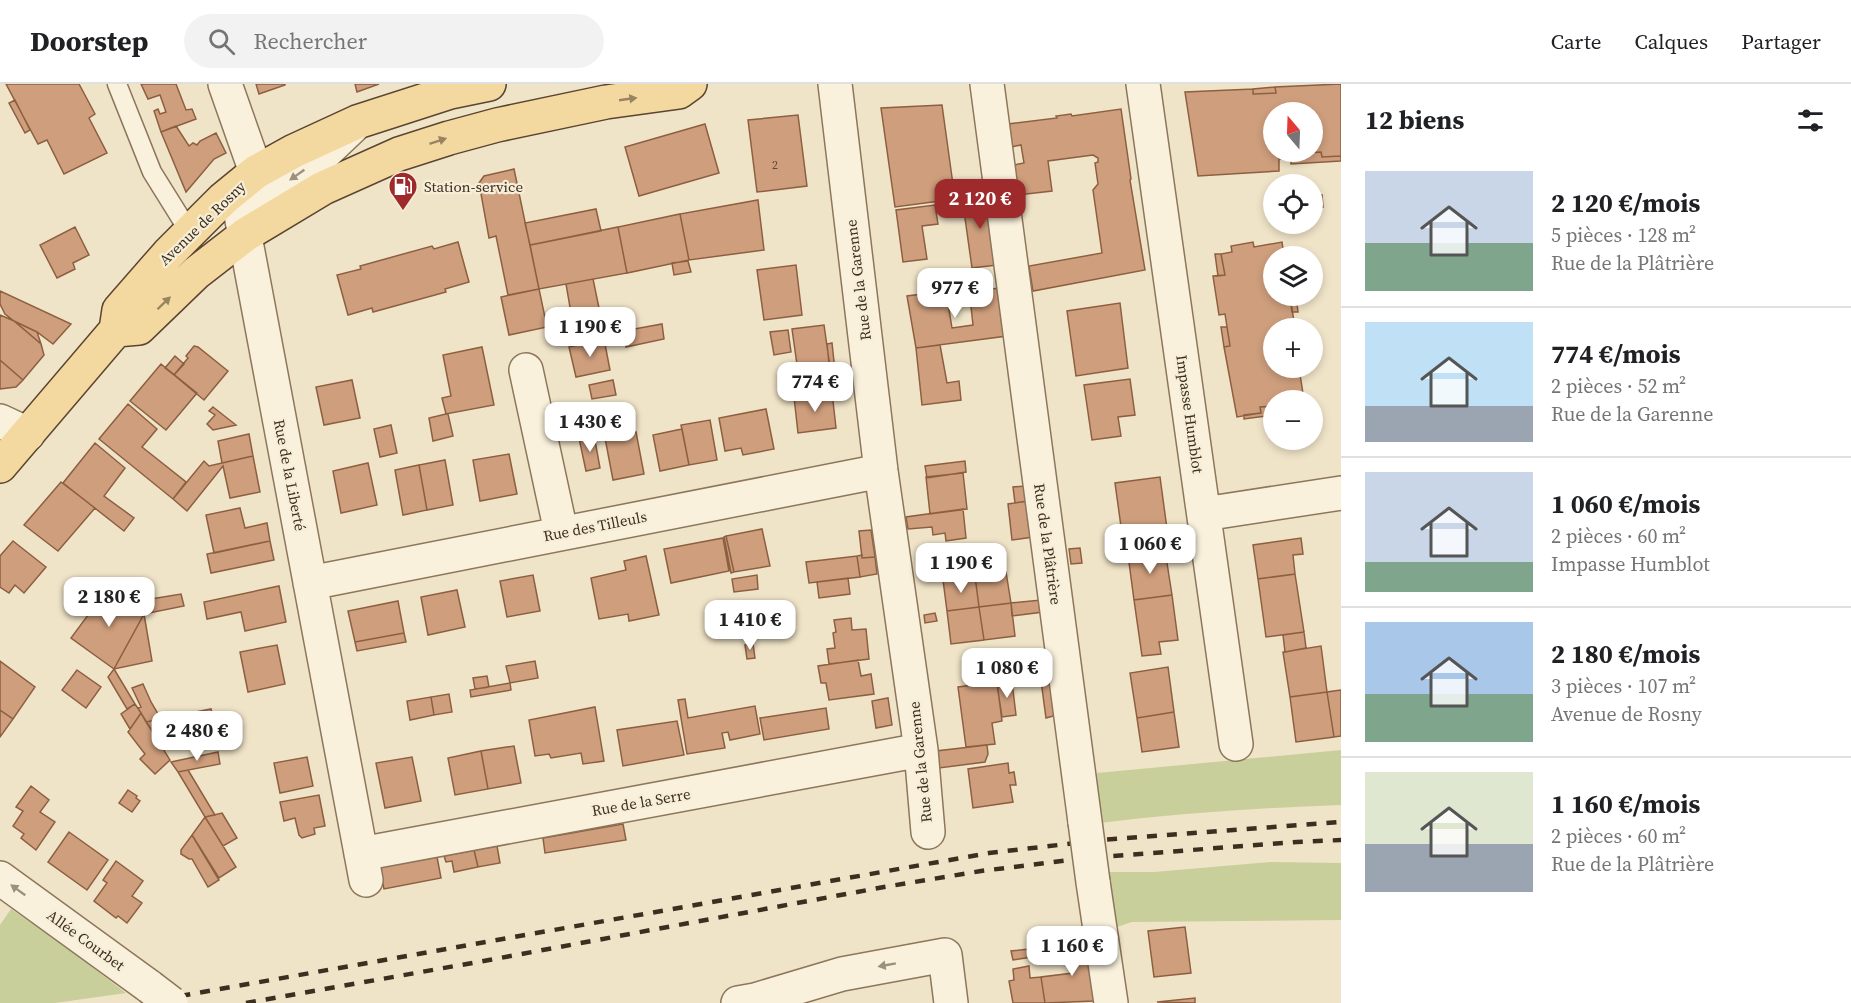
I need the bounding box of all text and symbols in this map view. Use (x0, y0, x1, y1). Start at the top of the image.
search box (184, 14, 604, 68)
text: Doorstep (30, 22, 148, 60)
icon: search (205, 25, 238, 58)
text: Rechercher (253, 26, 367, 56)
text: Carte (1551, 27, 1601, 56)
text: Calques (1634, 27, 1708, 56)
text: Partager (1741, 27, 1821, 56)
one-way arrow (619, 95, 638, 104)
north arrow (1263, 102, 1323, 162)
map controls (1263, 102, 1323, 450)
text: 12 biens (1365, 102, 1464, 138)
icon: filters (1794, 104, 1827, 137)
one-way arrow (429, 136, 447, 146)
house number: 2 (772, 157, 778, 173)
one-way arrow (290, 169, 306, 181)
fuel station icon: Station-service (387, 170, 419, 212)
button: locate (1263, 174, 1323, 234)
street label: Avenue de Rosny (154, 176, 250, 270)
place label: Station-service (424, 176, 523, 197)
pin: 2 120 € (925, 179, 1035, 230)
text: 2 120 € (949, 184, 1011, 212)
text: 2 120 €/mois (1551, 185, 1700, 221)
icon: home (1413, 195, 1485, 267)
street label: Rue de la Garenne (840, 218, 876, 342)
text: 5 pièces · 128 m² (1551, 221, 1696, 249)
button: layers (1263, 246, 1323, 306)
text: Rue de la Plâtrière (1551, 249, 1714, 277)
pin: 977 € (913, 268, 997, 319)
text: 977 € (931, 273, 979, 301)
one-way arrow (157, 297, 171, 311)
pin: 1 190 € (535, 307, 645, 358)
text: 1 190 € (559, 312, 621, 340)
button: + (1263, 318, 1323, 378)
text: 774 €/mois (1551, 336, 1681, 372)
icon: home (1413, 346, 1485, 418)
street label: Impasse Humblot (1171, 354, 1209, 475)
pin: 774 € (773, 362, 857, 413)
text: 774 € (791, 367, 839, 395)
text: 2 pièces · 52 m² (1551, 372, 1686, 400)
button: − (1263, 390, 1323, 450)
text: Rue de la Garenne (1551, 400, 1714, 428)
pin: 1 430 € (535, 402, 645, 453)
text: 1 430 € (559, 407, 621, 435)
street label: Rue de la Liberté (269, 417, 311, 533)
street label: Rue de la Plâtrière (1029, 482, 1067, 606)
text: 1 060 €/mois (1551, 486, 1700, 522)
icon: home (1413, 496, 1485, 568)
street label: Rue des Tilleuls (541, 506, 649, 546)
text: 2 pièces · 60 m² (1551, 522, 1686, 550)
pin: 1 060 € (1095, 524, 1205, 575)
text: 1 060 € (1119, 529, 1181, 557)
pin: 1 190 € (906, 543, 1016, 594)
text: 1 190 € (930, 548, 992, 576)
text: Impasse Humblot (1551, 550, 1710, 578)
pin: 2 180 € (54, 577, 164, 628)
text: 2 180 € (78, 582, 140, 610)
pin: 1 410 € (695, 600, 805, 651)
text: 1 410 € (719, 605, 781, 633)
text: 2 180 €/mois (1551, 636, 1700, 672)
icon: home (1413, 646, 1485, 718)
pin: 1 080 € (952, 648, 1062, 699)
text: 1 080 € (976, 653, 1038, 681)
text: 3 pièces · 107 m² (1551, 672, 1696, 700)
street label: Rue de la Garenne (903, 700, 937, 824)
text: Avenue de Rosny (1551, 700, 1702, 728)
pin: 2 480 € (142, 711, 252, 762)
text: 2 480 € (166, 716, 228, 744)
street label: Rue de la Serre (590, 783, 692, 821)
text: 1 160 €/mois (1551, 786, 1700, 822)
icon: home (1413, 796, 1485, 868)
text: 2 pièces · 60 m² (1551, 822, 1686, 850)
text: Rue de la Plâtrière (1551, 850, 1714, 878)
one-way arrow (10, 885, 25, 897)
street label: Allée Courbet (43, 905, 129, 975)
pin: 1 160 € (1017, 926, 1127, 977)
text: 1 160 € (1041, 931, 1103, 959)
one-way arrow (878, 961, 897, 970)

